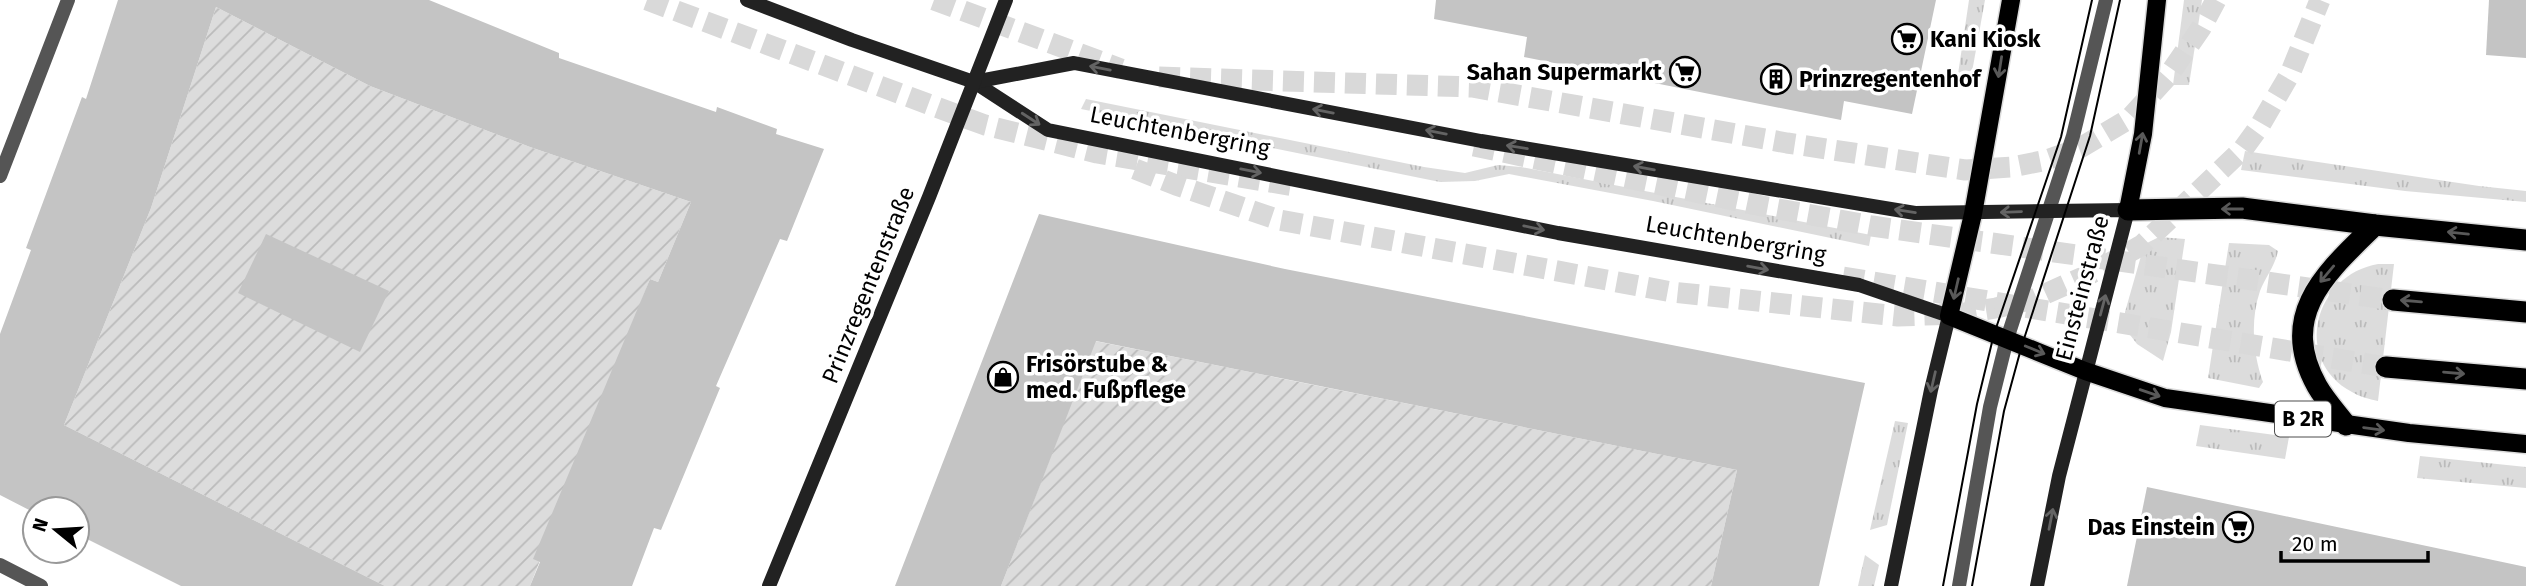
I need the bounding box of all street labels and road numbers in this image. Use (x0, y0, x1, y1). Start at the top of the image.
street label: Leuchtenbergring (1088, 100, 1272, 162)
street label: Prinzregentenstraße (816, 182, 920, 388)
street label: Leuchtenbergring (1644, 209, 1828, 269)
street label: Einsteinstraße (2049, 212, 2115, 364)
road number: B 2R (2275, 402, 2331, 436)

